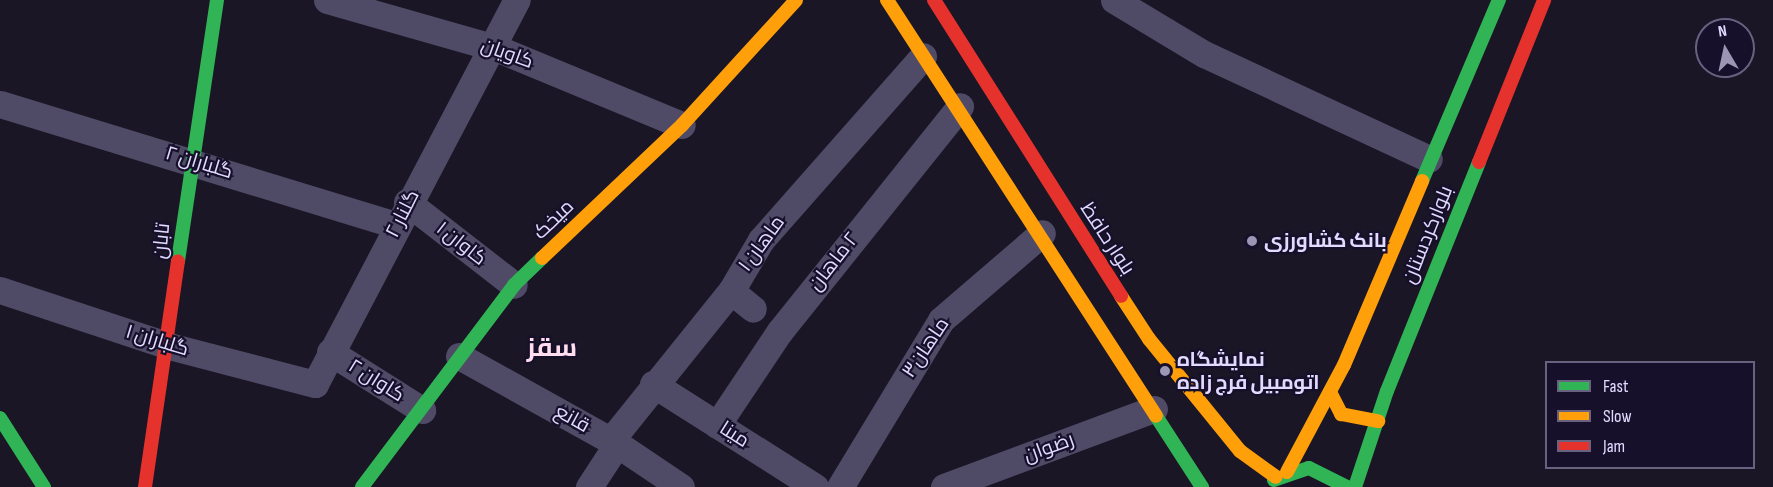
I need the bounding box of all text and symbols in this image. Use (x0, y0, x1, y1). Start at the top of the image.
north arrow (1695, 18, 1755, 78)
text: N (1717, 22, 1728, 42)
street label: کاویان (478, 34, 536, 74)
street label: گلباران ۲ (162, 141, 236, 185)
street label: بلوارکردستان (1397, 183, 1459, 287)
street label: گلنار ۲ (381, 186, 425, 242)
street label: میخک (529, 195, 579, 245)
street label: بلوار حافظ (1075, 198, 1139, 280)
street label: ماهان ۱ (734, 211, 790, 277)
street label: کاوان ۱ (431, 217, 491, 271)
street label: تابان (148, 222, 176, 260)
street label: ٢ ماهان (804, 228, 864, 296)
place label: بانک کشاورزی (1264, 229, 1387, 253)
marker: بانک کشاورزی (1245, 234, 1259, 248)
street label: ماهان۳ (897, 313, 955, 383)
street label: گلباران ۱ (123, 320, 191, 362)
district label: سقز (527, 333, 577, 365)
place label: نمایشگاه اتومبیل فرج زاده (1177, 348, 1320, 395)
street label: کاوان ۲ (343, 354, 409, 408)
legend (1545, 361, 1755, 469)
marker: نمایشگاه اتومبیل فرج زاده (1158, 364, 1172, 378)
text: Fast (1603, 376, 1628, 397)
street label: قانع (550, 400, 594, 438)
text: Slow (1603, 406, 1632, 427)
street label: مینا (715, 417, 753, 453)
street label: رضوان (1021, 428, 1077, 468)
text: Jam (1603, 436, 1625, 457)

